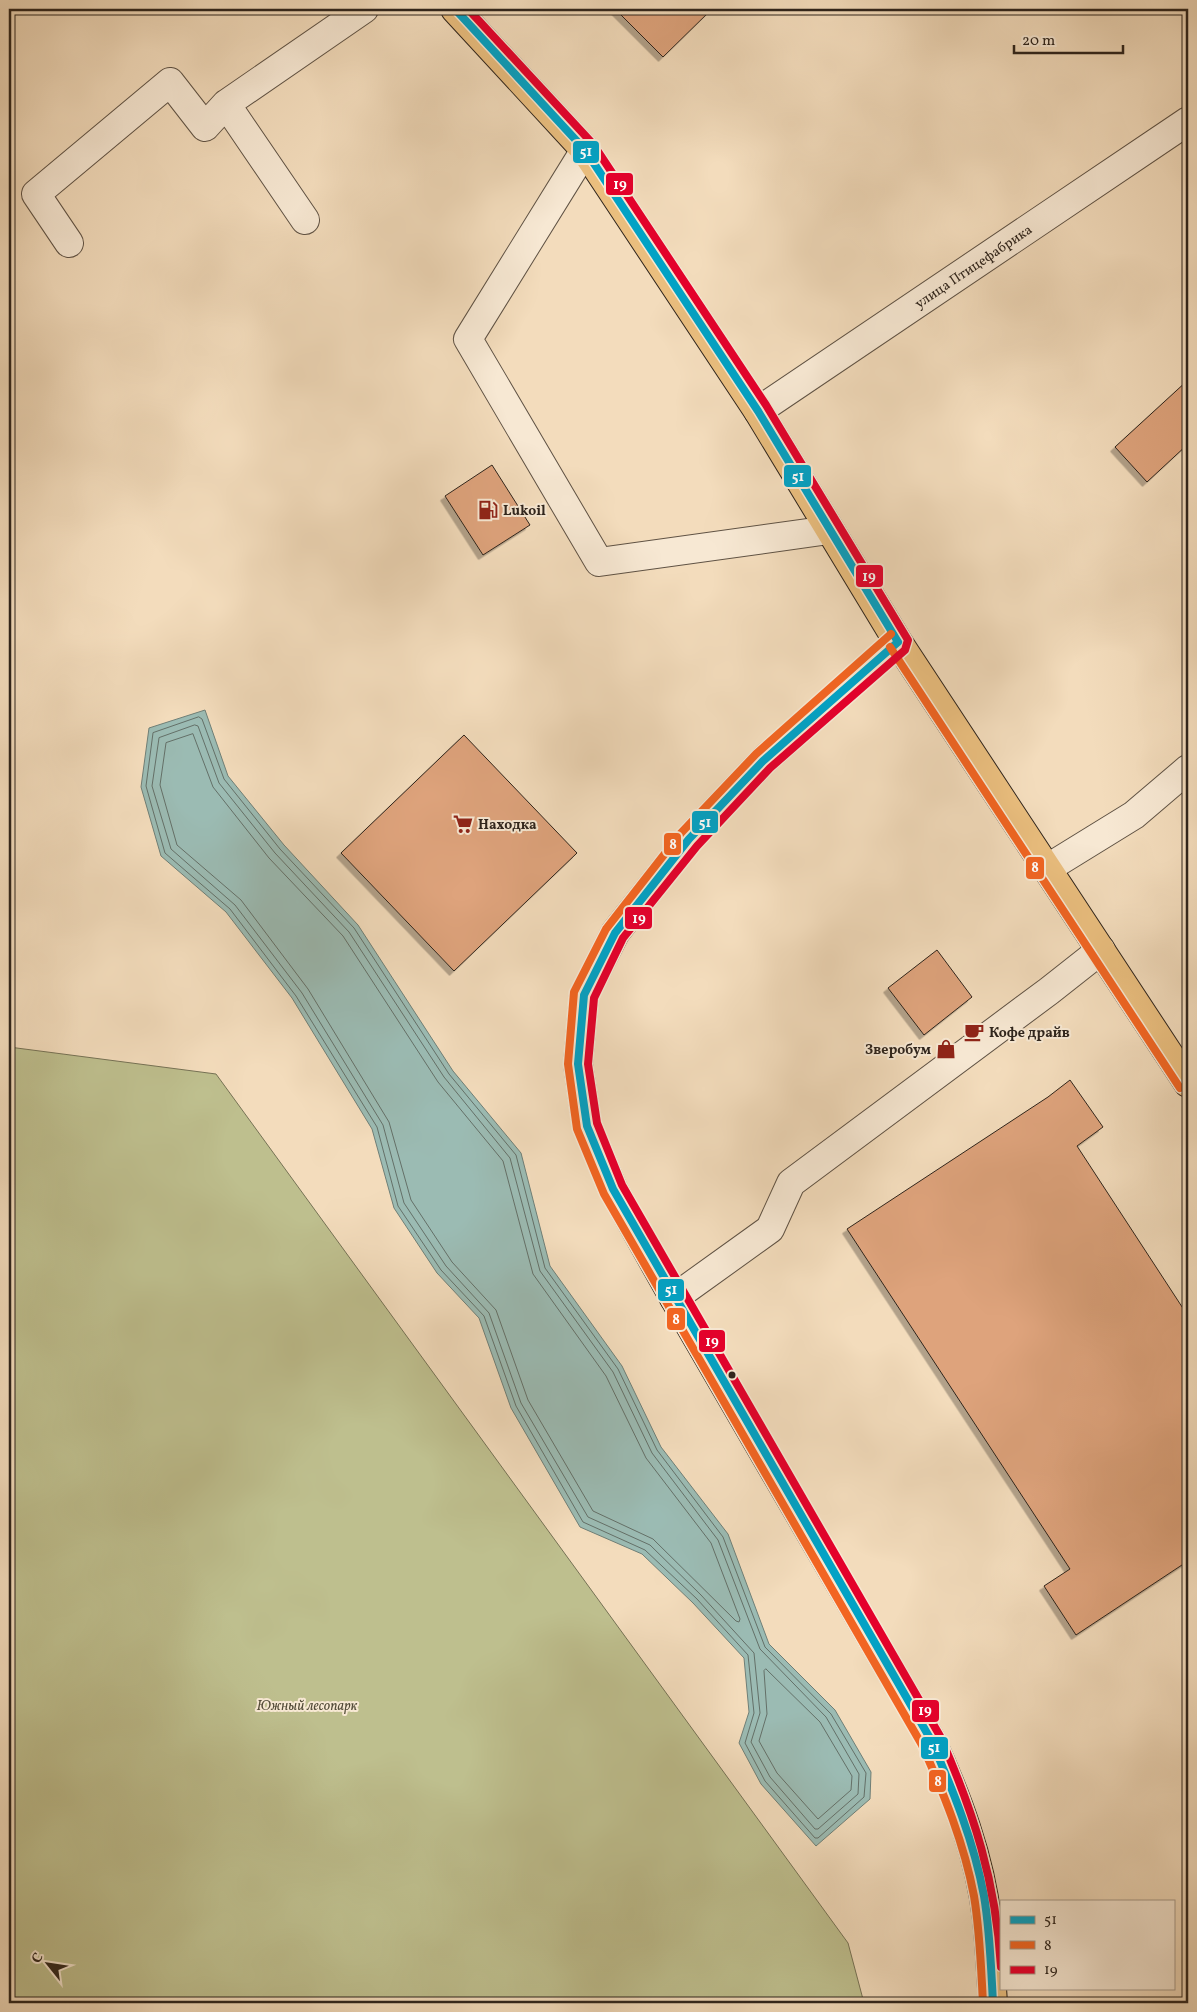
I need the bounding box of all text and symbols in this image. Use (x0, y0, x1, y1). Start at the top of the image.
scale bar (1014, 22, 1123, 54)
text: 20 m (1022, 31, 1055, 52)
line badge: 51 (572, 140, 600, 164)
text: 51 (580, 143, 592, 162)
line badge: 19 (605, 172, 634, 196)
text: 19 (613, 176, 627, 195)
street label: улица Птицефабрика (911, 221, 1036, 314)
line badge: 51 (783, 464, 812, 488)
text: 51 (792, 468, 804, 487)
fuel station icon: Lukoil (477, 499, 499, 521)
place label: Lukoil (503, 502, 546, 521)
line badge: 19 (855, 564, 884, 588)
text: 19 (862, 568, 876, 587)
line badge: 51 (691, 810, 719, 834)
supermarket icon: Находка (452, 813, 474, 835)
text: 51 (699, 814, 711, 833)
place label: Находка (478, 816, 537, 835)
line badge: 8 (663, 832, 682, 856)
text: 8 (669, 836, 677, 855)
line badge: 8 (1025, 856, 1045, 880)
text: 8 (1031, 859, 1039, 878)
line badge: 19 (624, 906, 653, 930)
text: 19 (632, 910, 646, 929)
cafe icon: Кофе драйв (963, 1021, 985, 1043)
place label: Кофе драйв (989, 1024, 1070, 1043)
shop icon: Зверобум (935, 1038, 957, 1060)
place label: Зверобум (865, 1041, 932, 1060)
line badge: 51 (657, 1278, 685, 1302)
text: 51 (665, 1281, 677, 1300)
line badge: 8 (666, 1307, 686, 1331)
text: 8 (672, 1311, 680, 1330)
line badge: 19 (698, 1329, 726, 1353)
text: 19 (705, 1333, 719, 1352)
unlabelled marker (727, 1370, 737, 1380)
park label: Южный лесопарк (257, 1697, 358, 1716)
line badge: 19 (911, 1699, 940, 1723)
text: 19 (918, 1702, 932, 1721)
line badge: 51 (920, 1736, 949, 1760)
text: 51 (928, 1739, 940, 1758)
line badge: 8 (928, 1769, 947, 1793)
text: 8 (934, 1773, 942, 1792)
legend (1000, 1900, 1174, 1990)
text: 51 (1044, 1910, 1057, 1931)
text: 8 (1044, 1936, 1052, 1957)
north arrow (22, 1940, 72, 1990)
text: С (28, 1950, 49, 1967)
text: 19 (1044, 1960, 1058, 1981)

